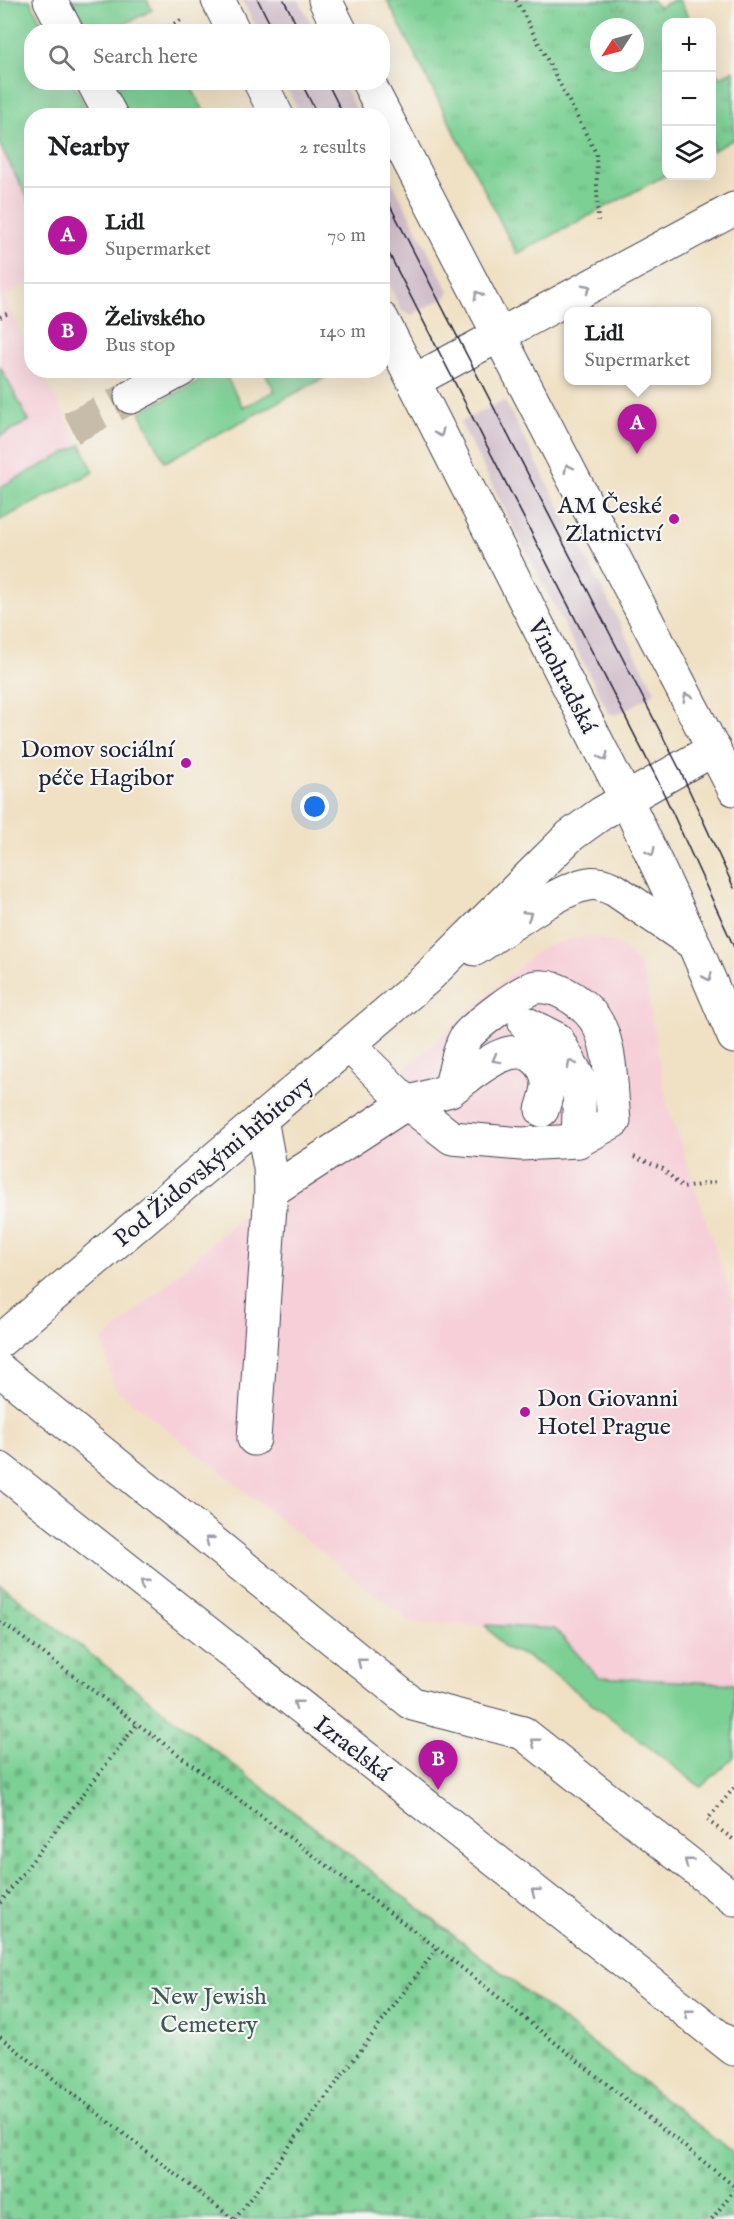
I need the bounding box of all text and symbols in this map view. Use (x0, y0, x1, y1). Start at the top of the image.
north arrow (590, 18, 644, 72)
map controls (662, 18, 716, 180)
button: + (662, 18, 716, 72)
search box (24, 24, 390, 90)
icon: search (45, 41, 78, 74)
text: Search here (93, 43, 198, 71)
button: − (662, 72, 716, 126)
button: layers (662, 126, 716, 180)
text: Nearby (48, 131, 129, 164)
text: 2 results (299, 135, 366, 160)
text: Lidl (105, 209, 144, 237)
text: A (61, 223, 74, 248)
text: 70 m (327, 223, 366, 248)
text: Supermarket (105, 237, 211, 262)
one-way arrow (581, 284, 592, 295)
one-way arrow (474, 291, 485, 301)
text: Želivského (105, 305, 205, 333)
popup (564, 307, 711, 385)
text: B (61, 319, 74, 344)
text: 140 m (319, 319, 366, 344)
text: Lidl (585, 320, 624, 348)
text: Bus stop (105, 333, 175, 358)
text: Supermarket (585, 348, 690, 373)
pin: A (618, 404, 656, 454)
one-way arrow (433, 427, 445, 438)
one-way arrow (564, 464, 575, 474)
place label: AM České Zlatnictví (557, 491, 664, 550)
marker: AM České Zlatnictví (667, 512, 681, 526)
street label: Vinohradská (519, 613, 604, 740)
one-way arrow (683, 693, 694, 703)
place label: Domov sociální péče Hagibor (21, 735, 176, 794)
one-way arrow (597, 751, 608, 761)
marker: Domov sociální péče Hagibor (179, 756, 193, 770)
your location (300, 792, 329, 821)
one-way arrow (643, 845, 655, 856)
one-way arrow (522, 911, 532, 923)
one-way arrow (701, 971, 713, 982)
one-way arrow (492, 1052, 502, 1063)
one-way arrow (567, 1060, 578, 1070)
street label: Pod Židovskými hřbitovy (108, 1069, 320, 1255)
place label: Don Giovanni Hotel Prague (537, 1384, 678, 1443)
marker: Don Giovanni Hotel Prague (518, 1405, 532, 1419)
one-way arrow (205, 1536, 216, 1547)
one-way arrow (140, 1579, 151, 1590)
one-way arrow (357, 1658, 368, 1669)
one-way arrow (292, 1700, 303, 1711)
street label: Izraelská (307, 1709, 398, 1789)
one-way arrow (530, 1739, 541, 1750)
pin: B (418, 1740, 458, 1790)
one-way arrow (684, 1859, 695, 1870)
one-way arrow (531, 1889, 542, 1900)
park label: New Jewish Cemetery (151, 1982, 267, 2041)
one-way arrow (684, 2009, 695, 2020)

